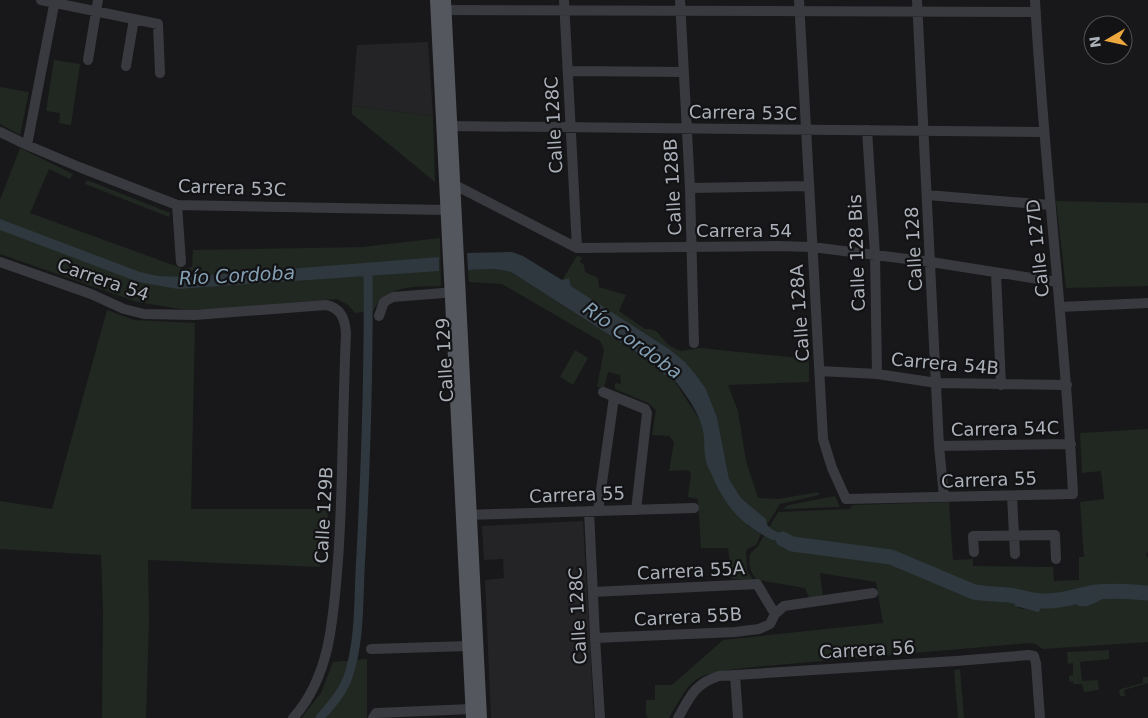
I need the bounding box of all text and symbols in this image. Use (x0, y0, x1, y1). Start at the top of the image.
north arrow (1083, 15, 1133, 65)
text: N (1086, 35, 1104, 49)
street label: Calle 128C (540, 76, 567, 174)
street label: Carrera 53C (689, 101, 797, 124)
street label: Calle 128B (659, 138, 686, 236)
street label: Carrera 53C (177, 175, 287, 200)
street label: Calle 128 Bis (844, 194, 869, 312)
street label: Calle 127D (1022, 198, 1053, 298)
street label: Calle 128 (901, 206, 926, 292)
street label: Carrera 54 (696, 220, 792, 241)
street label: Carrera 54 (54, 254, 152, 305)
water label: Río Cordoba (178, 261, 296, 289)
street label: Calle 128A (786, 263, 813, 362)
water label: Río Cordoba (580, 297, 686, 383)
street label: Calle 129 (432, 317, 457, 403)
street label: Carrera 54B (890, 348, 1000, 379)
street label: Carrera 54C (951, 417, 1059, 440)
street label: Calle 129B (310, 466, 337, 564)
street label: Carrera 55 (941, 467, 1037, 492)
street label: Carrera 55 (529, 482, 625, 507)
street label: Carrera 55A (636, 557, 746, 584)
street label: Calle 128C (564, 567, 591, 665)
street label: Carrera 55B (633, 603, 743, 630)
street label: Carrera 56 (819, 637, 915, 662)

